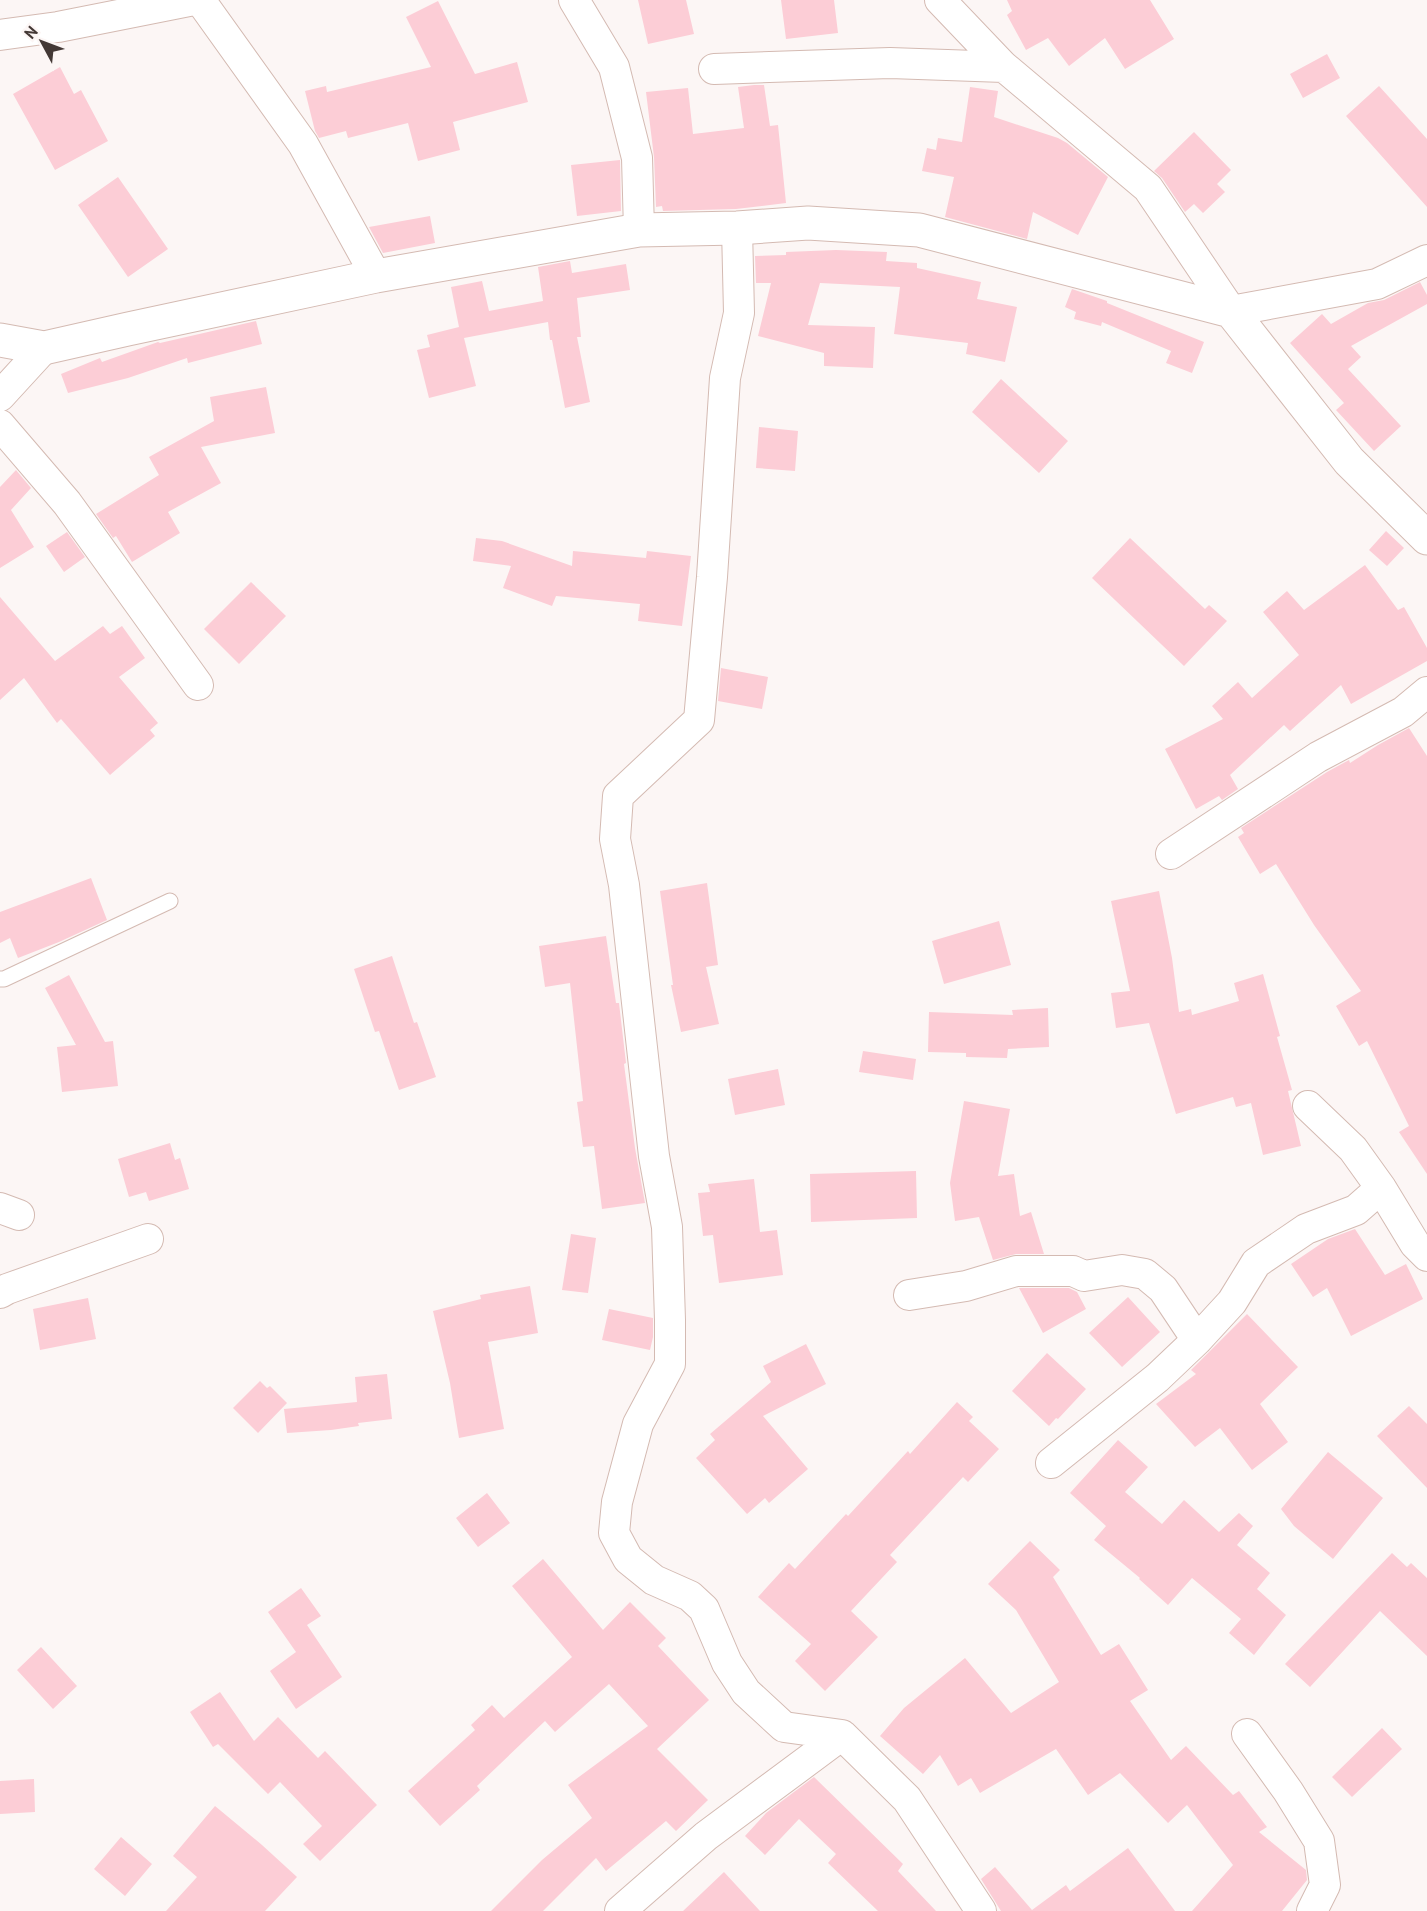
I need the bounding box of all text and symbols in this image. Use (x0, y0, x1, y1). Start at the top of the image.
north arrow (12, 12, 72, 72)
text: N (20, 22, 42, 43)

